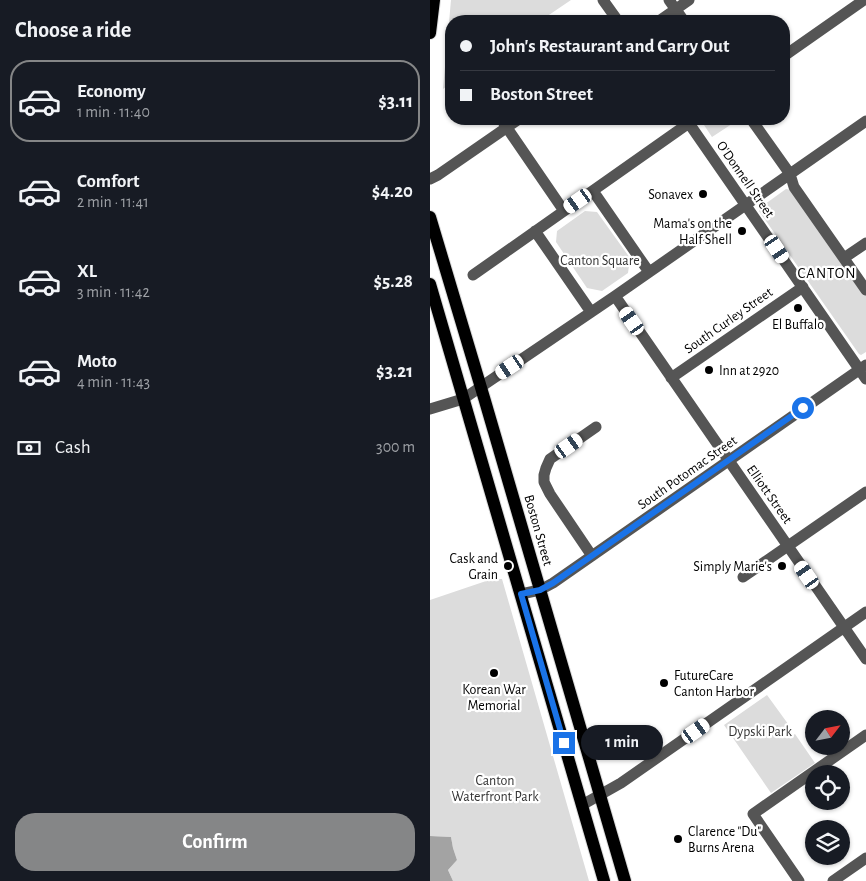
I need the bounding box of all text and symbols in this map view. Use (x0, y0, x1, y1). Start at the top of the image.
text: Choose a ride (15, 19, 131, 41)
text: John's Restaurant and Carry Out (490, 37, 729, 56)
icon: car (17, 79, 62, 124)
text: Economy (77, 82, 146, 101)
text: Boston Street (490, 85, 593, 104)
text: $3.11 (378, 92, 413, 111)
text: 1 min · 11:40 (77, 104, 150, 120)
street label: O'Donnell Street (714, 139, 777, 221)
icon: car (17, 169, 62, 214)
text: Comfort (77, 172, 139, 191)
text: $4.20 (372, 182, 413, 201)
car (561, 186, 594, 216)
place label: Sonavex (648, 188, 693, 202)
marker: Sonavex (697, 188, 709, 200)
text: 2 min · 11:41 (77, 194, 149, 210)
place label: Mama's on the Half Shell (653, 217, 732, 247)
marker: Mama's on the Half Shell (736, 225, 748, 237)
car (762, 232, 791, 266)
park label: Canton Square (560, 254, 640, 268)
icon: car (17, 259, 62, 304)
text: XL (77, 262, 97, 281)
district label: CANTON (797, 266, 857, 281)
text: $5.28 (374, 272, 413, 291)
text: 3 min · 11:42 (77, 284, 150, 300)
street label: South Curley Street (682, 285, 776, 356)
marker: El Buffalo (792, 302, 804, 314)
car (617, 304, 646, 338)
place label: El Buffalo (772, 318, 824, 332)
icon: car (17, 349, 62, 394)
text: Moto (77, 352, 117, 371)
car (493, 352, 526, 382)
text: $3.21 (376, 362, 413, 381)
marker: Inn at 2920 (703, 364, 715, 376)
place label: Inn at 2920 (719, 364, 779, 378)
text: 4 min · 11:43 (77, 374, 150, 390)
route start (792, 397, 814, 419)
car (552, 431, 585, 461)
street label: South Potomac Street (636, 433, 740, 512)
icon: cash (15, 434, 43, 462)
text: Cash (55, 438, 91, 457)
text: 300 m (376, 439, 415, 455)
street label: Elliott Street (744, 463, 795, 527)
street label: Boston Street (521, 493, 555, 568)
place label: Cask and Grain (450, 552, 498, 582)
car (792, 558, 821, 592)
marker: Cask and Grain (502, 560, 514, 572)
place label: Simply Marie's (693, 560, 772, 574)
marker: Simply Marie's (776, 560, 788, 572)
marker: Korean War Memorial (488, 667, 500, 679)
place label: FutureCare Canton Harbor (674, 669, 754, 699)
marker: FutureCare Canton Harbor (658, 677, 670, 689)
place label: Korean War Memorial (462, 683, 526, 713)
north arrow (805, 710, 850, 755)
map controls (805, 710, 850, 865)
car (679, 716, 712, 746)
park label: Dypski Park (728, 725, 792, 739)
callout: 1 min (582, 726, 664, 760)
route end (553, 732, 575, 754)
text: 1 min (605, 734, 639, 750)
button: locate (805, 765, 850, 810)
park label: Canton Waterfront Park (451, 774, 539, 804)
button: Confirm (15, 813, 415, 871)
button: layers (805, 820, 850, 865)
place label: Clarence "Du" Burns Arena (688, 825, 761, 855)
marker: Clarence "Du" Burns Arena (672, 833, 684, 845)

